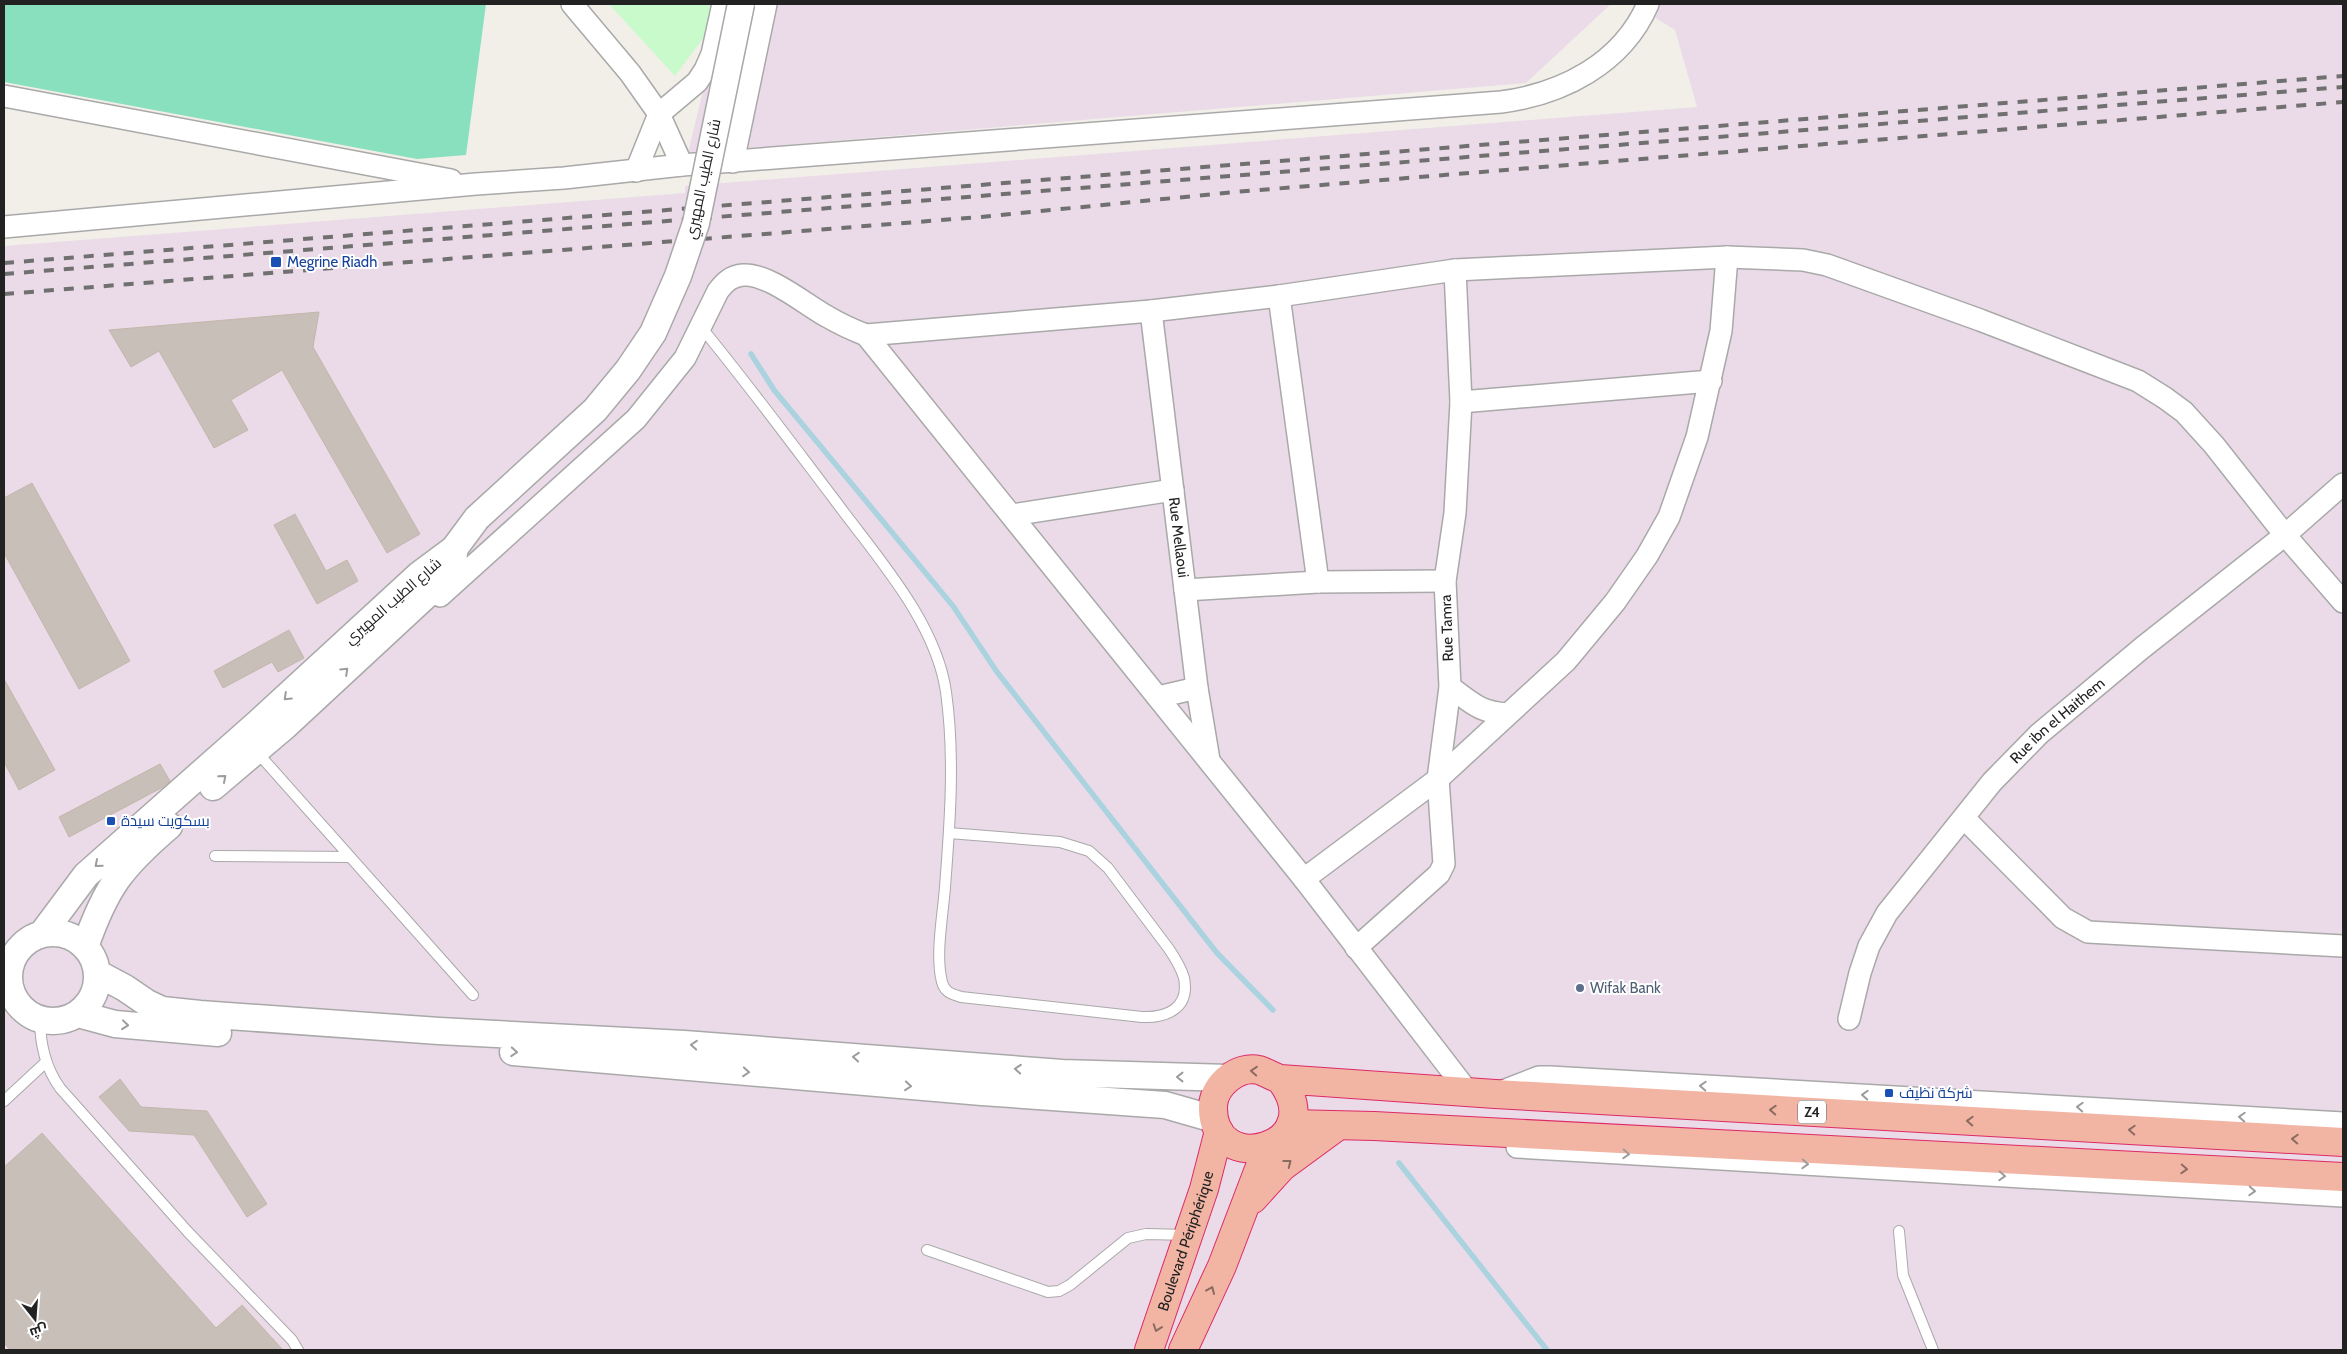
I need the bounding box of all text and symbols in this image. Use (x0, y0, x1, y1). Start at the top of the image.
street label: شارع الطيب المهيري (681, 117, 727, 241)
place label: Megrine Riadh (287, 253, 377, 271)
marker: Megrine Riadh (269, 255, 283, 269)
street label: Rue Mellaoui (1165, 496, 1192, 579)
street label: شارع الطيب المهيري (341, 554, 447, 650)
street label: Rue Tamra (1437, 593, 1457, 662)
one-way arrow (339, 668, 348, 677)
street label: Rue ibn el Haithem (2006, 674, 2108, 767)
one-way arrow (283, 691, 292, 700)
one-way arrow (217, 776, 226, 784)
place label: بسكويت سيدة (121, 812, 210, 830)
marker: بسكويت سيدة (105, 815, 117, 827)
one-way arrow (95, 858, 104, 867)
place label: Wifak Bank (1590, 979, 1661, 997)
marker: Wifak Bank (1574, 982, 1586, 994)
one-way arrow (121, 1019, 129, 1030)
one-way arrow (690, 1040, 698, 1051)
one-way arrow (510, 1047, 518, 1058)
one-way arrow (852, 1052, 860, 1063)
one-way arrow (1014, 1064, 1022, 1075)
one-way arrow (1250, 1066, 1258, 1077)
one-way arrow (742, 1067, 750, 1078)
one-way arrow (1176, 1072, 1184, 1082)
one-way arrow (904, 1080, 912, 1091)
one-way arrow (1699, 1080, 1707, 1091)
place label: شركة نظيف (1899, 1084, 1973, 1102)
marker: شركة نظيف (1883, 1087, 1895, 1099)
one-way arrow (1861, 1090, 1869, 1101)
road number: Z4 (1798, 1100, 1826, 1124)
one-way arrow (2076, 1102, 2084, 1113)
one-way arrow (1769, 1104, 1777, 1115)
one-way arrow (2238, 1111, 2246, 1122)
one-way arrow (1966, 1115, 1974, 1126)
one-way arrow (2128, 1125, 2136, 1136)
one-way arrow (2290, 1134, 2298, 1145)
one-way arrow (1622, 1148, 1630, 1159)
one-way arrow (1802, 1159, 1810, 1170)
one-way arrow (1282, 1161, 1291, 1169)
one-way arrow (2180, 1163, 2188, 1174)
street label: Boulevard Périphérique (1154, 1169, 1217, 1314)
one-way arrow (1999, 1171, 2007, 1182)
one-way arrow (2248, 1185, 2256, 1196)
one-way arrow (1205, 1286, 1216, 1295)
north arrow (10, 1294, 60, 1344)
text: ش (28, 1320, 50, 1343)
one-way arrow (1153, 1323, 1163, 1331)

